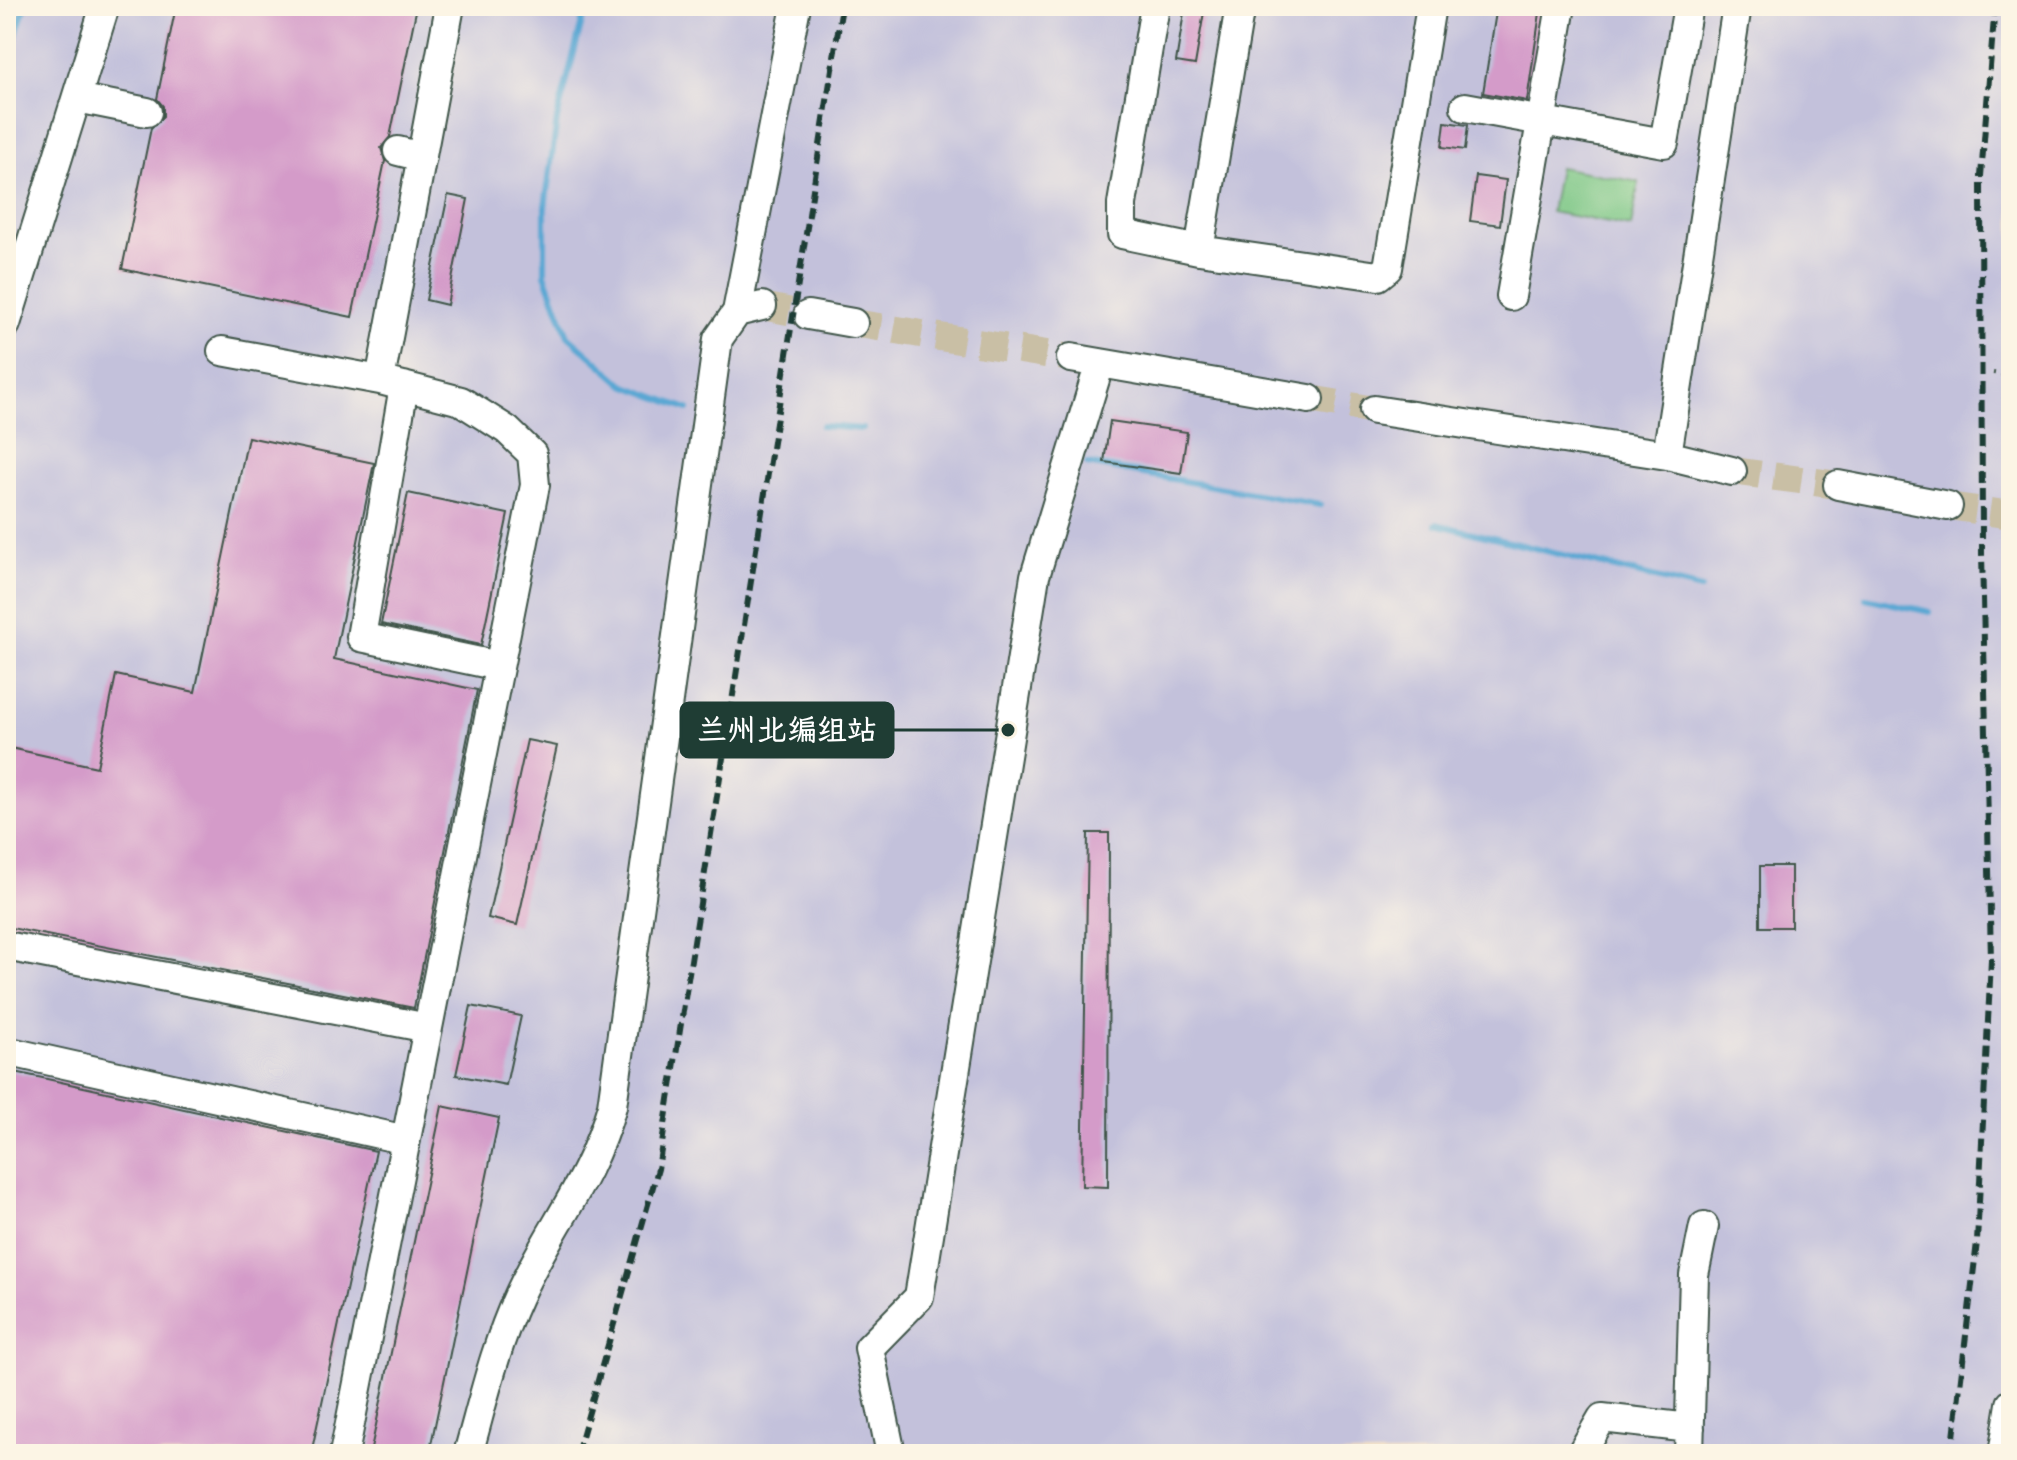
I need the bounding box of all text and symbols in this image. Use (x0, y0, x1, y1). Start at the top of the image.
callout: 兰州北编组站 (681, 703, 893, 757)
text: 兰州北编组站 (697, 713, 877, 756)

